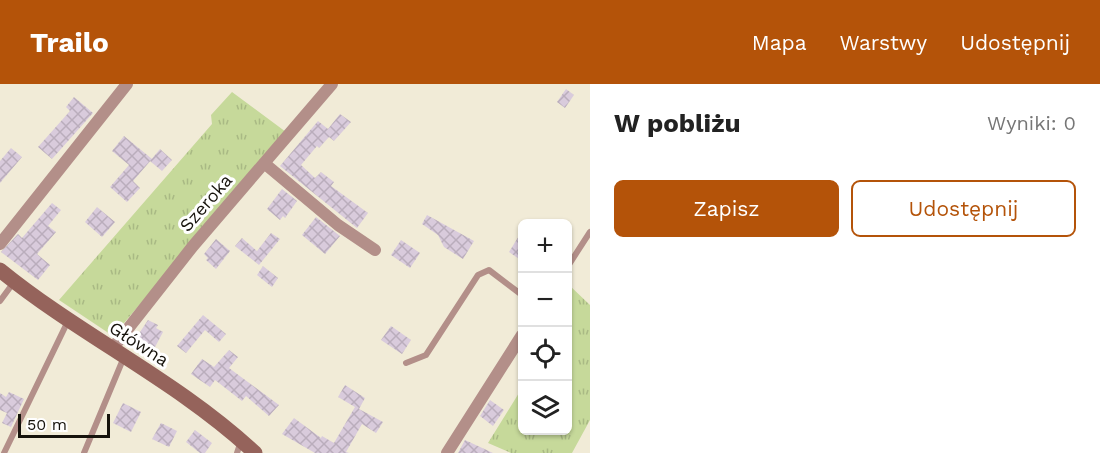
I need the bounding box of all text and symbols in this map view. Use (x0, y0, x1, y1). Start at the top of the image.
text: Trailo (30, 26, 109, 59)
text: Mapa (752, 30, 807, 55)
text: Warstwy (840, 30, 927, 55)
text: Udostępnij (960, 30, 1070, 55)
text: W pobliżu (614, 108, 741, 138)
text: Wyniki: 0 (987, 111, 1076, 135)
street label: Szeroka (175, 170, 236, 236)
button: Zapisz (614, 180, 839, 237)
button: Udostępnij (851, 180, 1076, 237)
map controls (518, 219, 572, 435)
button: + (518, 219, 572, 273)
button: − (518, 273, 572, 327)
street label: Główna (106, 317, 173, 371)
button: locate (518, 327, 572, 381)
button: layers (518, 381, 572, 435)
scale bar (18, 411, 110, 438)
text: 50 m (27, 415, 67, 434)

